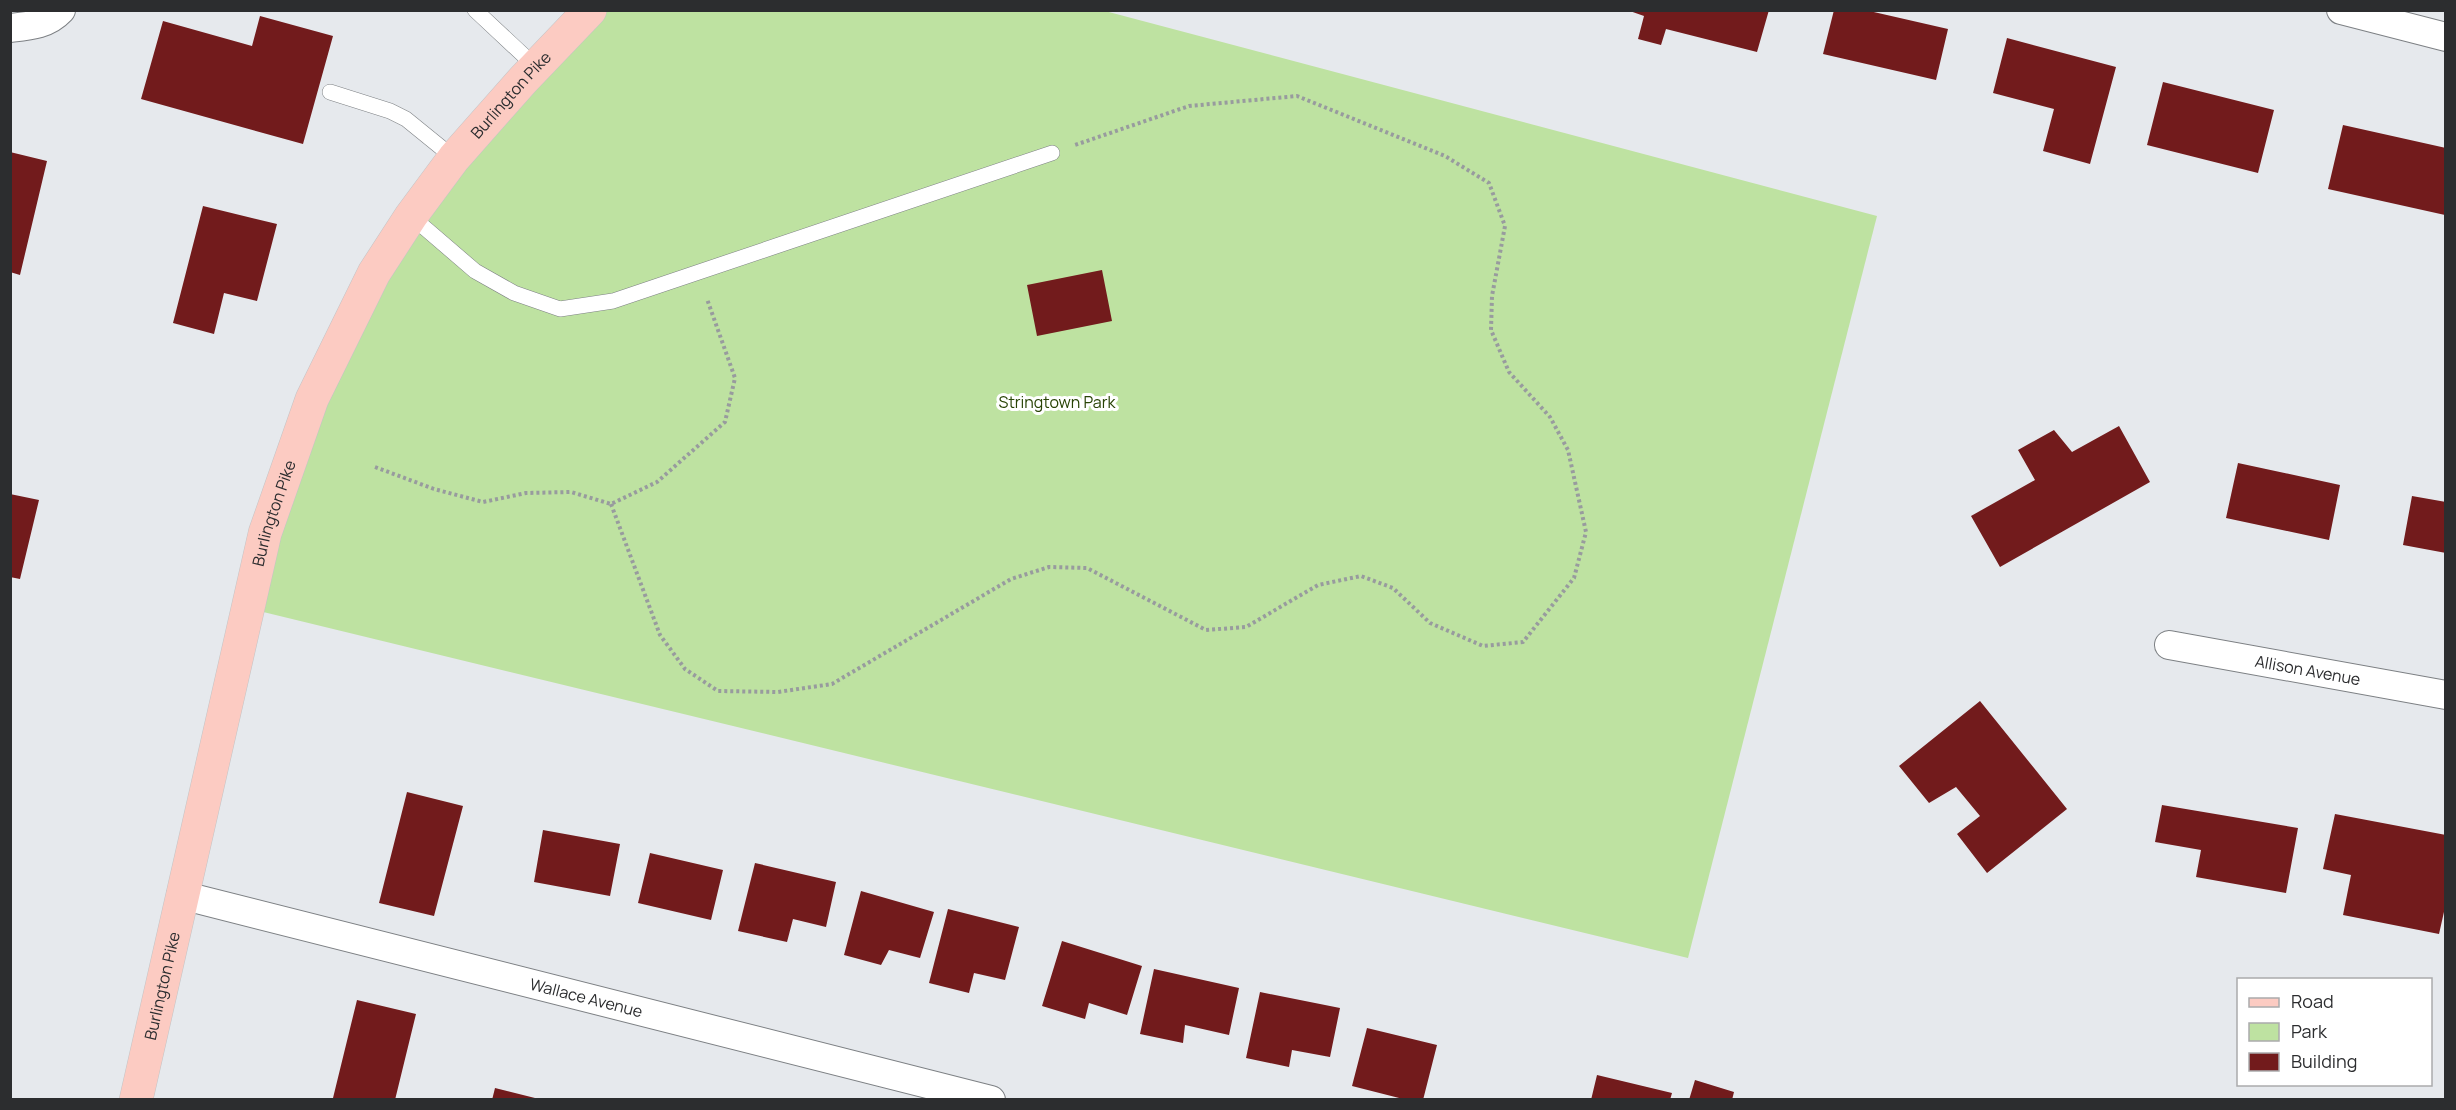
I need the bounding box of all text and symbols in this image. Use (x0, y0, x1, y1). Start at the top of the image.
street label: Burlington Pike (465, 46, 556, 143)
park label: Stringtown Park (999, 391, 1116, 413)
street label: Burlington Pike (247, 457, 301, 568)
street label: Allison Avenue (2253, 650, 2362, 690)
street label: Burlington Pike (139, 930, 185, 1042)
street label: Wallace Avenue (528, 973, 645, 1022)
legend (2237, 978, 2432, 1086)
text: Road (2291, 989, 2334, 1013)
text: Park (2291, 1019, 2328, 1043)
text: Building (2291, 1049, 2357, 1073)

